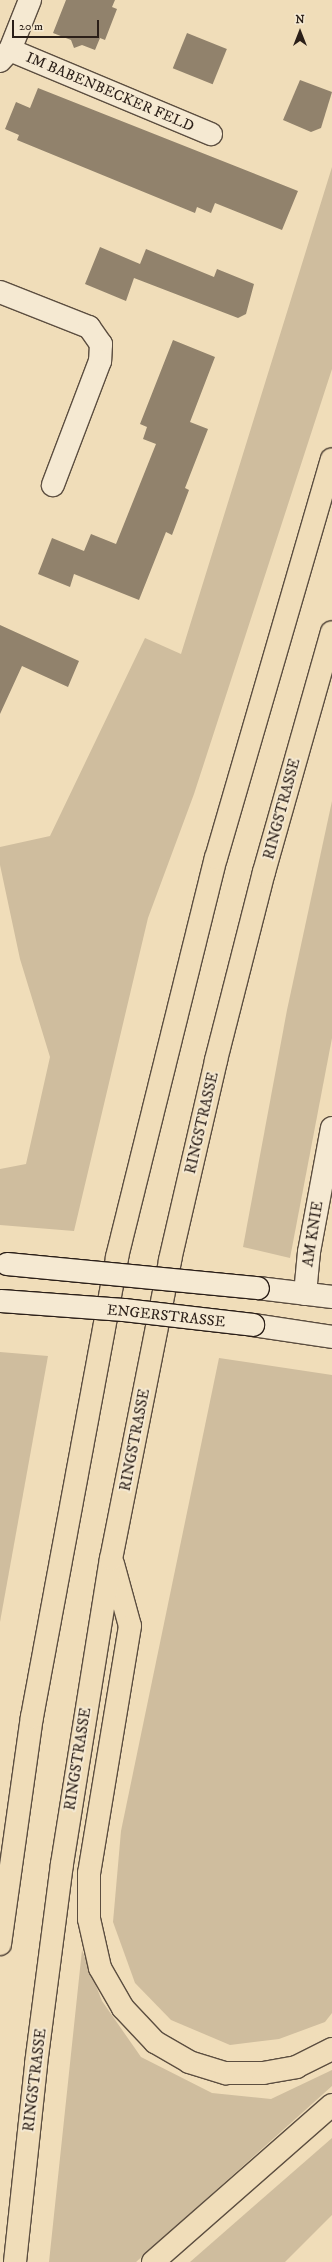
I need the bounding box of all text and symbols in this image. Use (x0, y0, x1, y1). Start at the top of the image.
scale bar (14, 12, 101, 38)
north arrow (280, 12, 320, 52)
text: N (295, 13, 305, 27)
text: 20 m (19, 19, 43, 34)
street label: IM BABENBECKER FELD (23, 48, 197, 136)
street label: RINGSTRASSE (260, 756, 304, 862)
street label: RINGSTRASSE (182, 1070, 222, 1176)
street label: AM KNIE (299, 1200, 327, 1268)
street label: ENGERSTRASSE (106, 1301, 226, 1331)
street label: RINGSTRASSE (116, 1387, 154, 1493)
street label: RINGSTRASSE (61, 1706, 95, 1812)
street label: RINGSTRASSE (20, 2027, 50, 2133)

